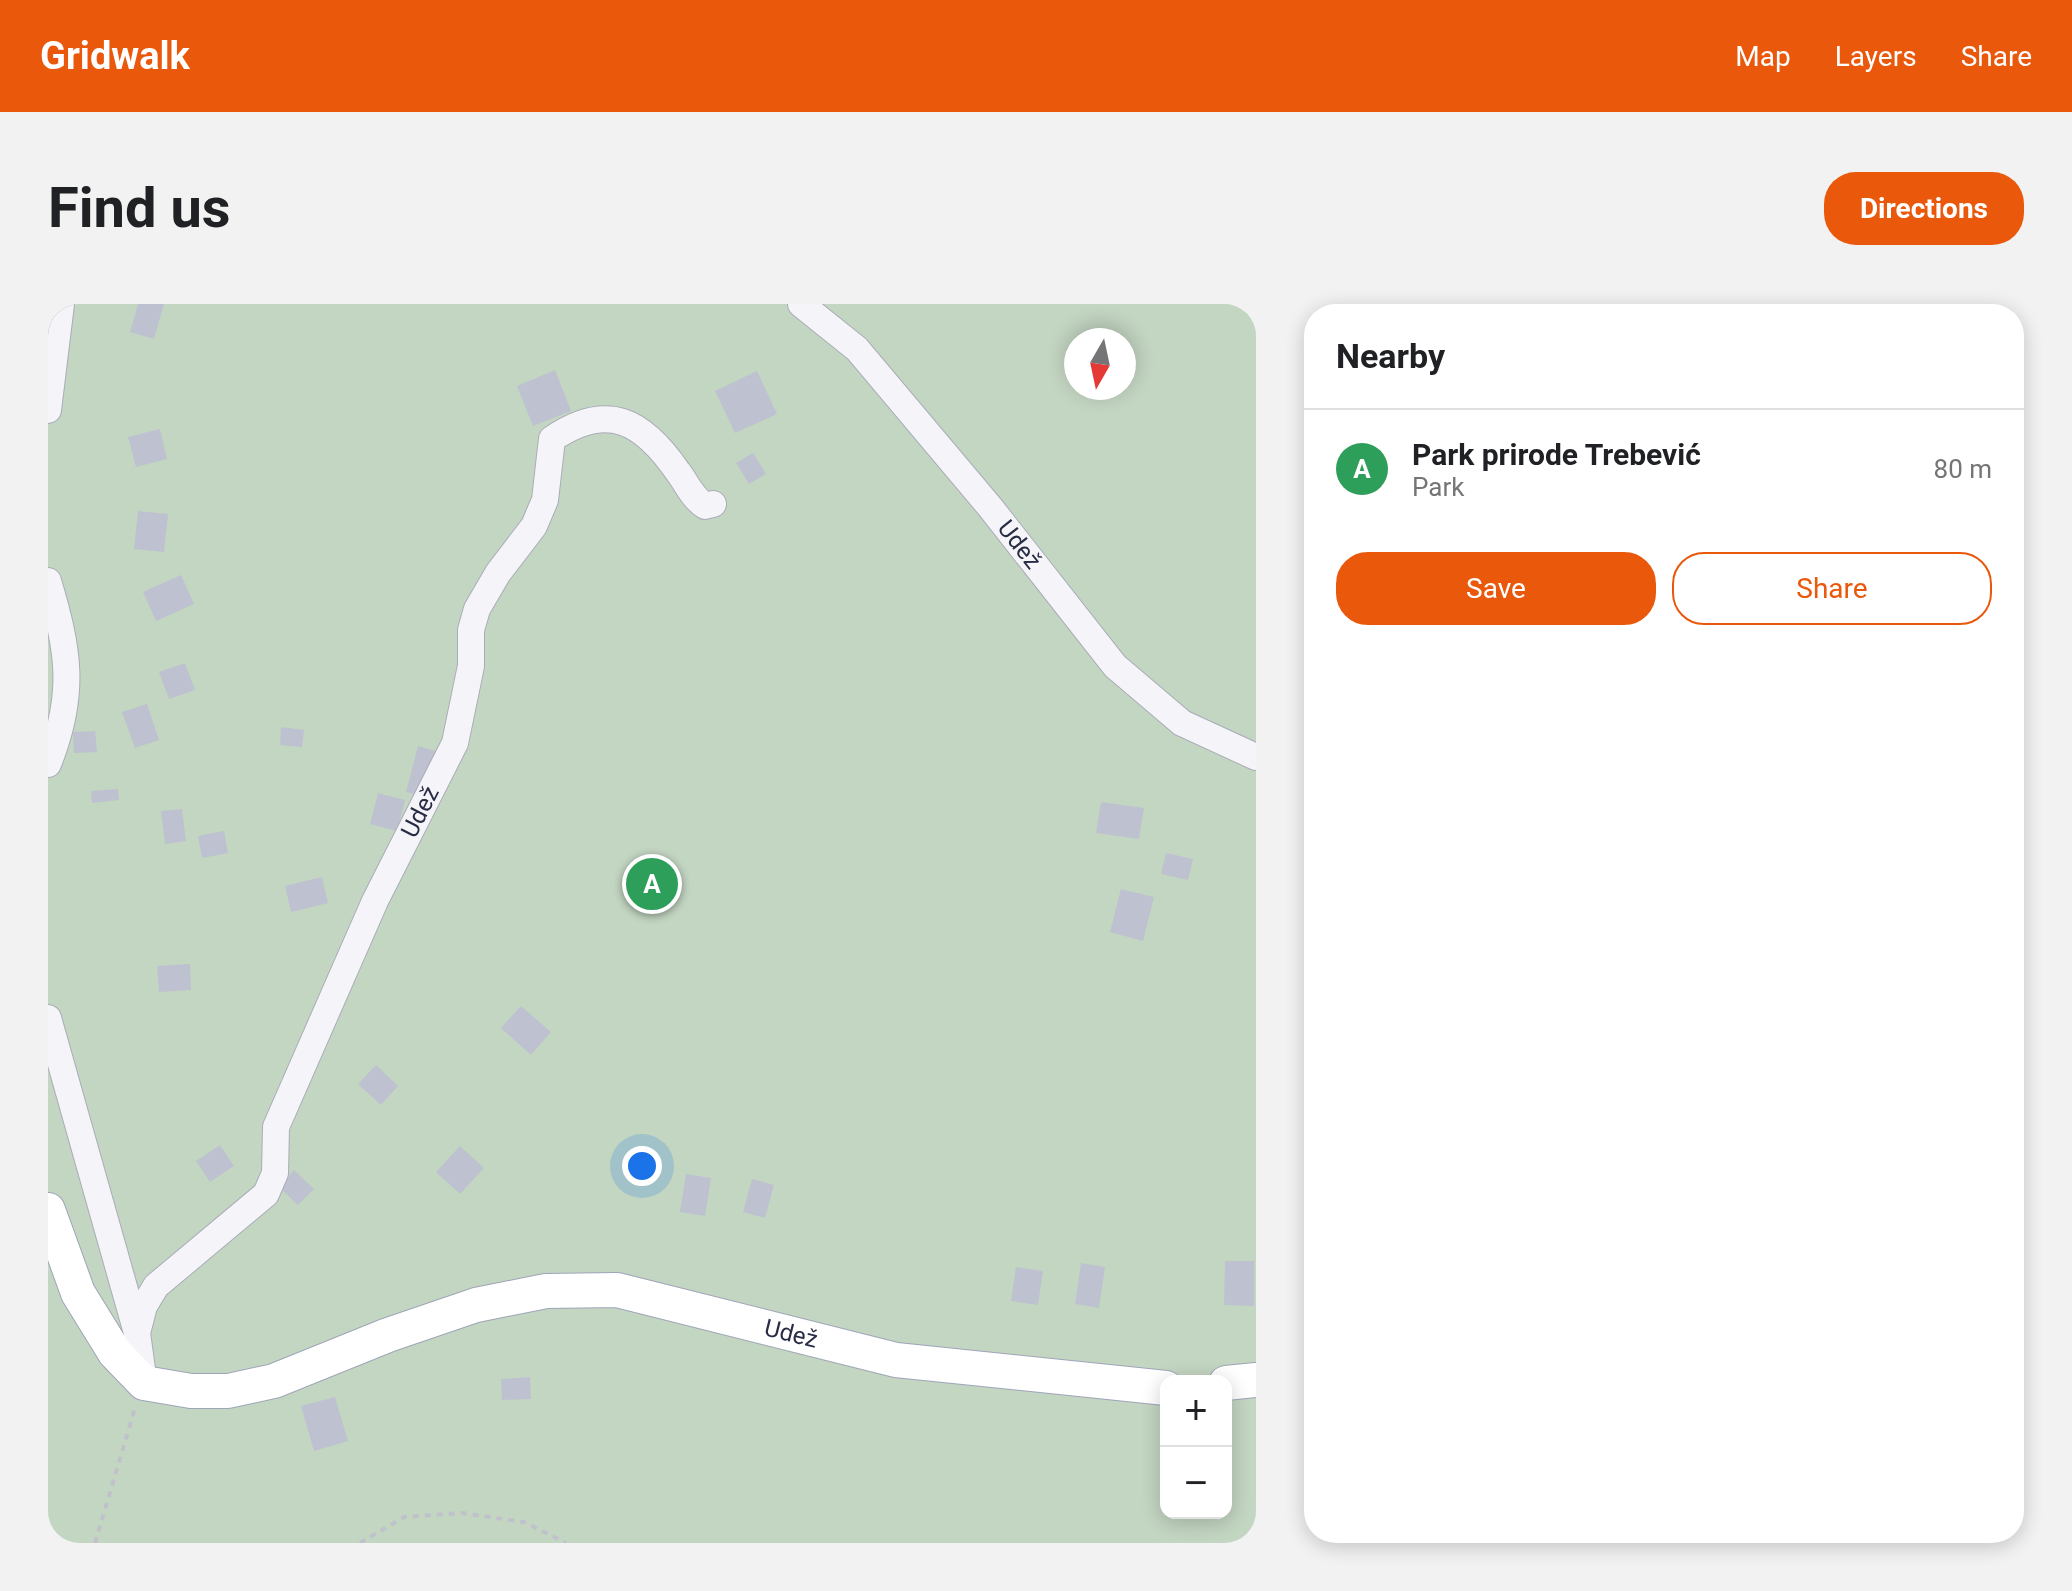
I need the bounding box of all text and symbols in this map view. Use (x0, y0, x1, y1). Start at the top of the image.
text: Gridwalk (40, 34, 190, 78)
text: Map (1735, 40, 1791, 73)
text: Layers (1835, 40, 1917, 73)
text: Share (1961, 40, 2032, 73)
button: Directions (1824, 172, 2024, 245)
text: Find us (48, 175, 231, 241)
north arrow (1064, 328, 1136, 400)
text: Nearby (1336, 336, 1445, 376)
text: Park prirode Trebević (1412, 437, 1701, 472)
text: A (1353, 454, 1371, 484)
text: 80 m (1934, 454, 1992, 484)
text: Park (1412, 472, 1464, 502)
street label: Udež (992, 515, 1047, 574)
button: Save (1336, 552, 1656, 625)
button: Share (1672, 552, 1992, 625)
street label: Udež (395, 782, 445, 842)
pin: A (626, 854, 678, 914)
your location (622, 1146, 662, 1186)
street label: Udež (762, 1314, 821, 1354)
map controls (1160, 1375, 1232, 1519)
button: + (1160, 1375, 1232, 1447)
button: − (1160, 1447, 1232, 1519)

